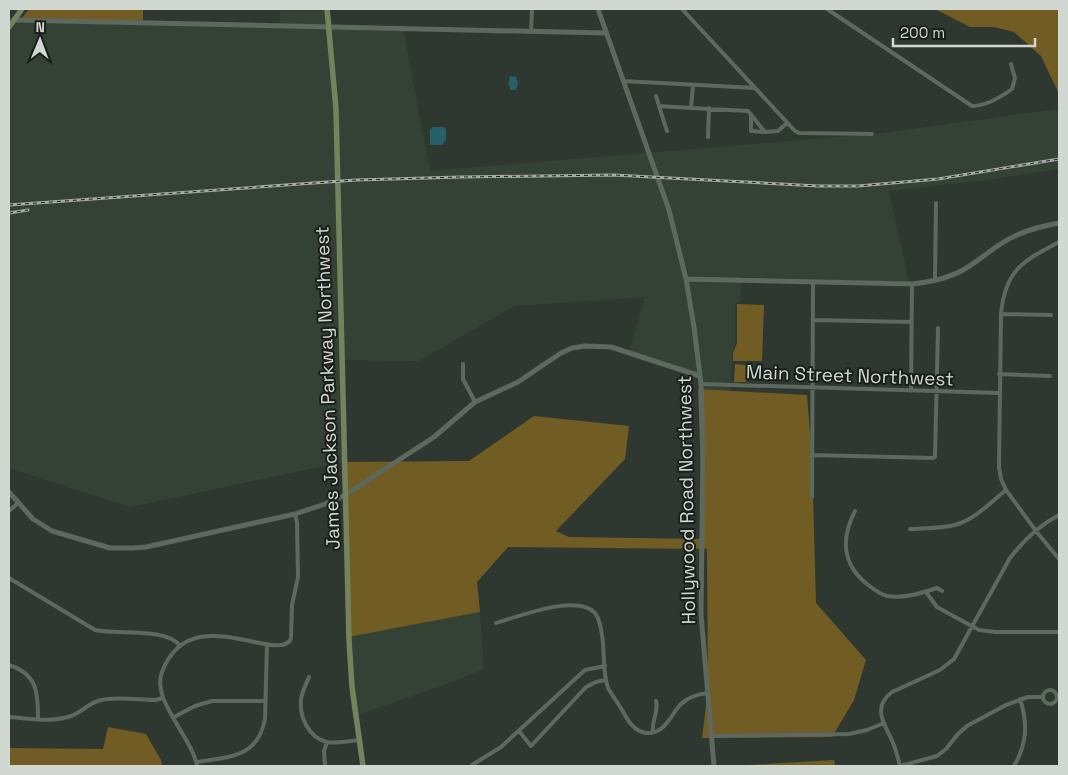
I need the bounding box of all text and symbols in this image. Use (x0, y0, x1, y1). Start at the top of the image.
north arrow (15, 15, 65, 65)
scale bar (893, 15, 1036, 47)
text: N (35, 18, 45, 36)
text: 200 m (900, 23, 945, 42)
street label: James Jackson Parkway Northwest (309, 226, 346, 550)
street label: Main Street Northwest (746, 359, 954, 392)
street label: Hollywood Road Northwest (672, 375, 701, 625)

